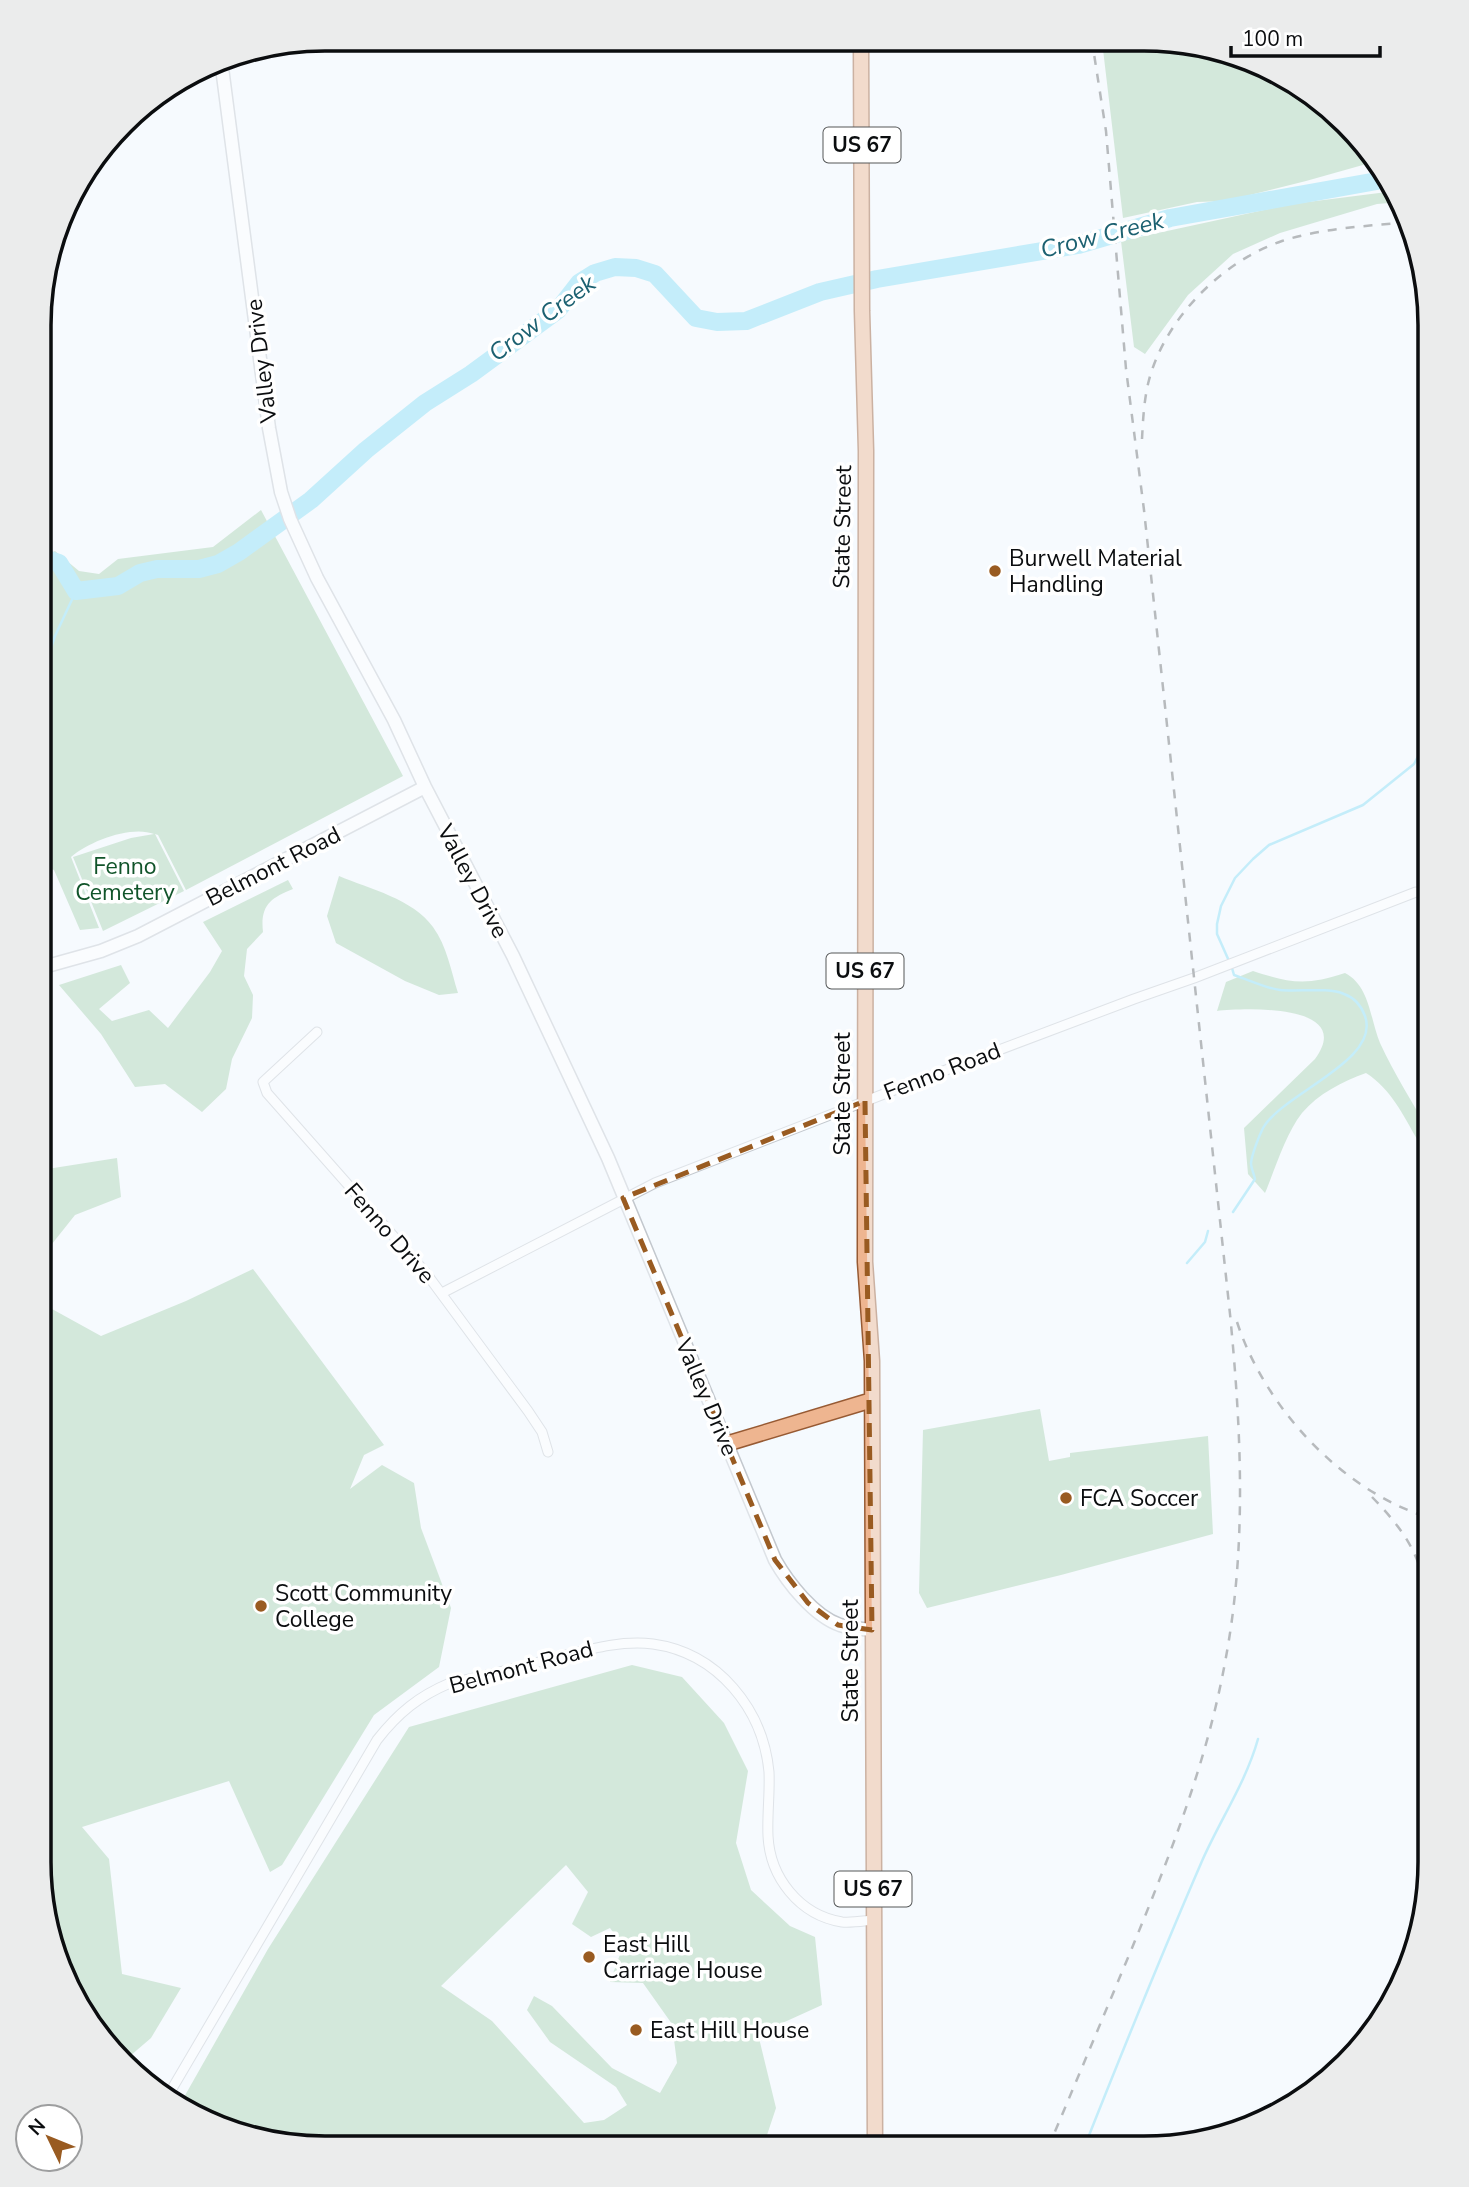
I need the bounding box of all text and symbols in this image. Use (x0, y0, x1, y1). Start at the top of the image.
scale bar (1231, 14, 1380, 58)
text: 100 m (1242, 25, 1303, 53)
road number: US 67 (824, 128, 900, 162)
water label: Crow Creek (1037, 204, 1168, 266)
water label: Crow Creek (482, 267, 603, 369)
street label: Valley Drive (239, 297, 285, 426)
street label: State Street (826, 464, 859, 589)
place label: Burwell Material Handling (1009, 543, 1182, 600)
marker: Burwell Material Handling (987, 563, 1003, 579)
street label: Valley Drive (429, 818, 515, 944)
street label: Belmont Road (200, 819, 346, 914)
park label: Fenno Cemetery (75, 851, 175, 908)
road number: US 67 (826, 954, 903, 988)
street label: State Street (827, 1031, 858, 1156)
street label: Fenno Road (879, 1035, 1005, 1108)
street label: Fenno Drive (337, 1176, 442, 1290)
street label: Valley Drive (668, 1333, 745, 1461)
place label: FCA Soccer (1080, 1483, 1199, 1514)
marker: FCA Soccer (1058, 1490, 1074, 1506)
place label: Scott Community College (275, 1578, 452, 1635)
marker: Scott Community College (253, 1598, 269, 1614)
street label: State Street (835, 1598, 866, 1723)
street label: Belmont Road (446, 1633, 596, 1702)
road number: US 67 (834, 1871, 912, 1906)
place label: East Hill Carriage House (603, 1929, 762, 1986)
marker: East Hill Carriage House (581, 1949, 597, 1965)
place label: East Hill House (650, 2015, 809, 2046)
marker: East Hill House (628, 2022, 644, 2038)
north arrow (14, 2103, 84, 2173)
text: N (23, 2113, 52, 2141)

